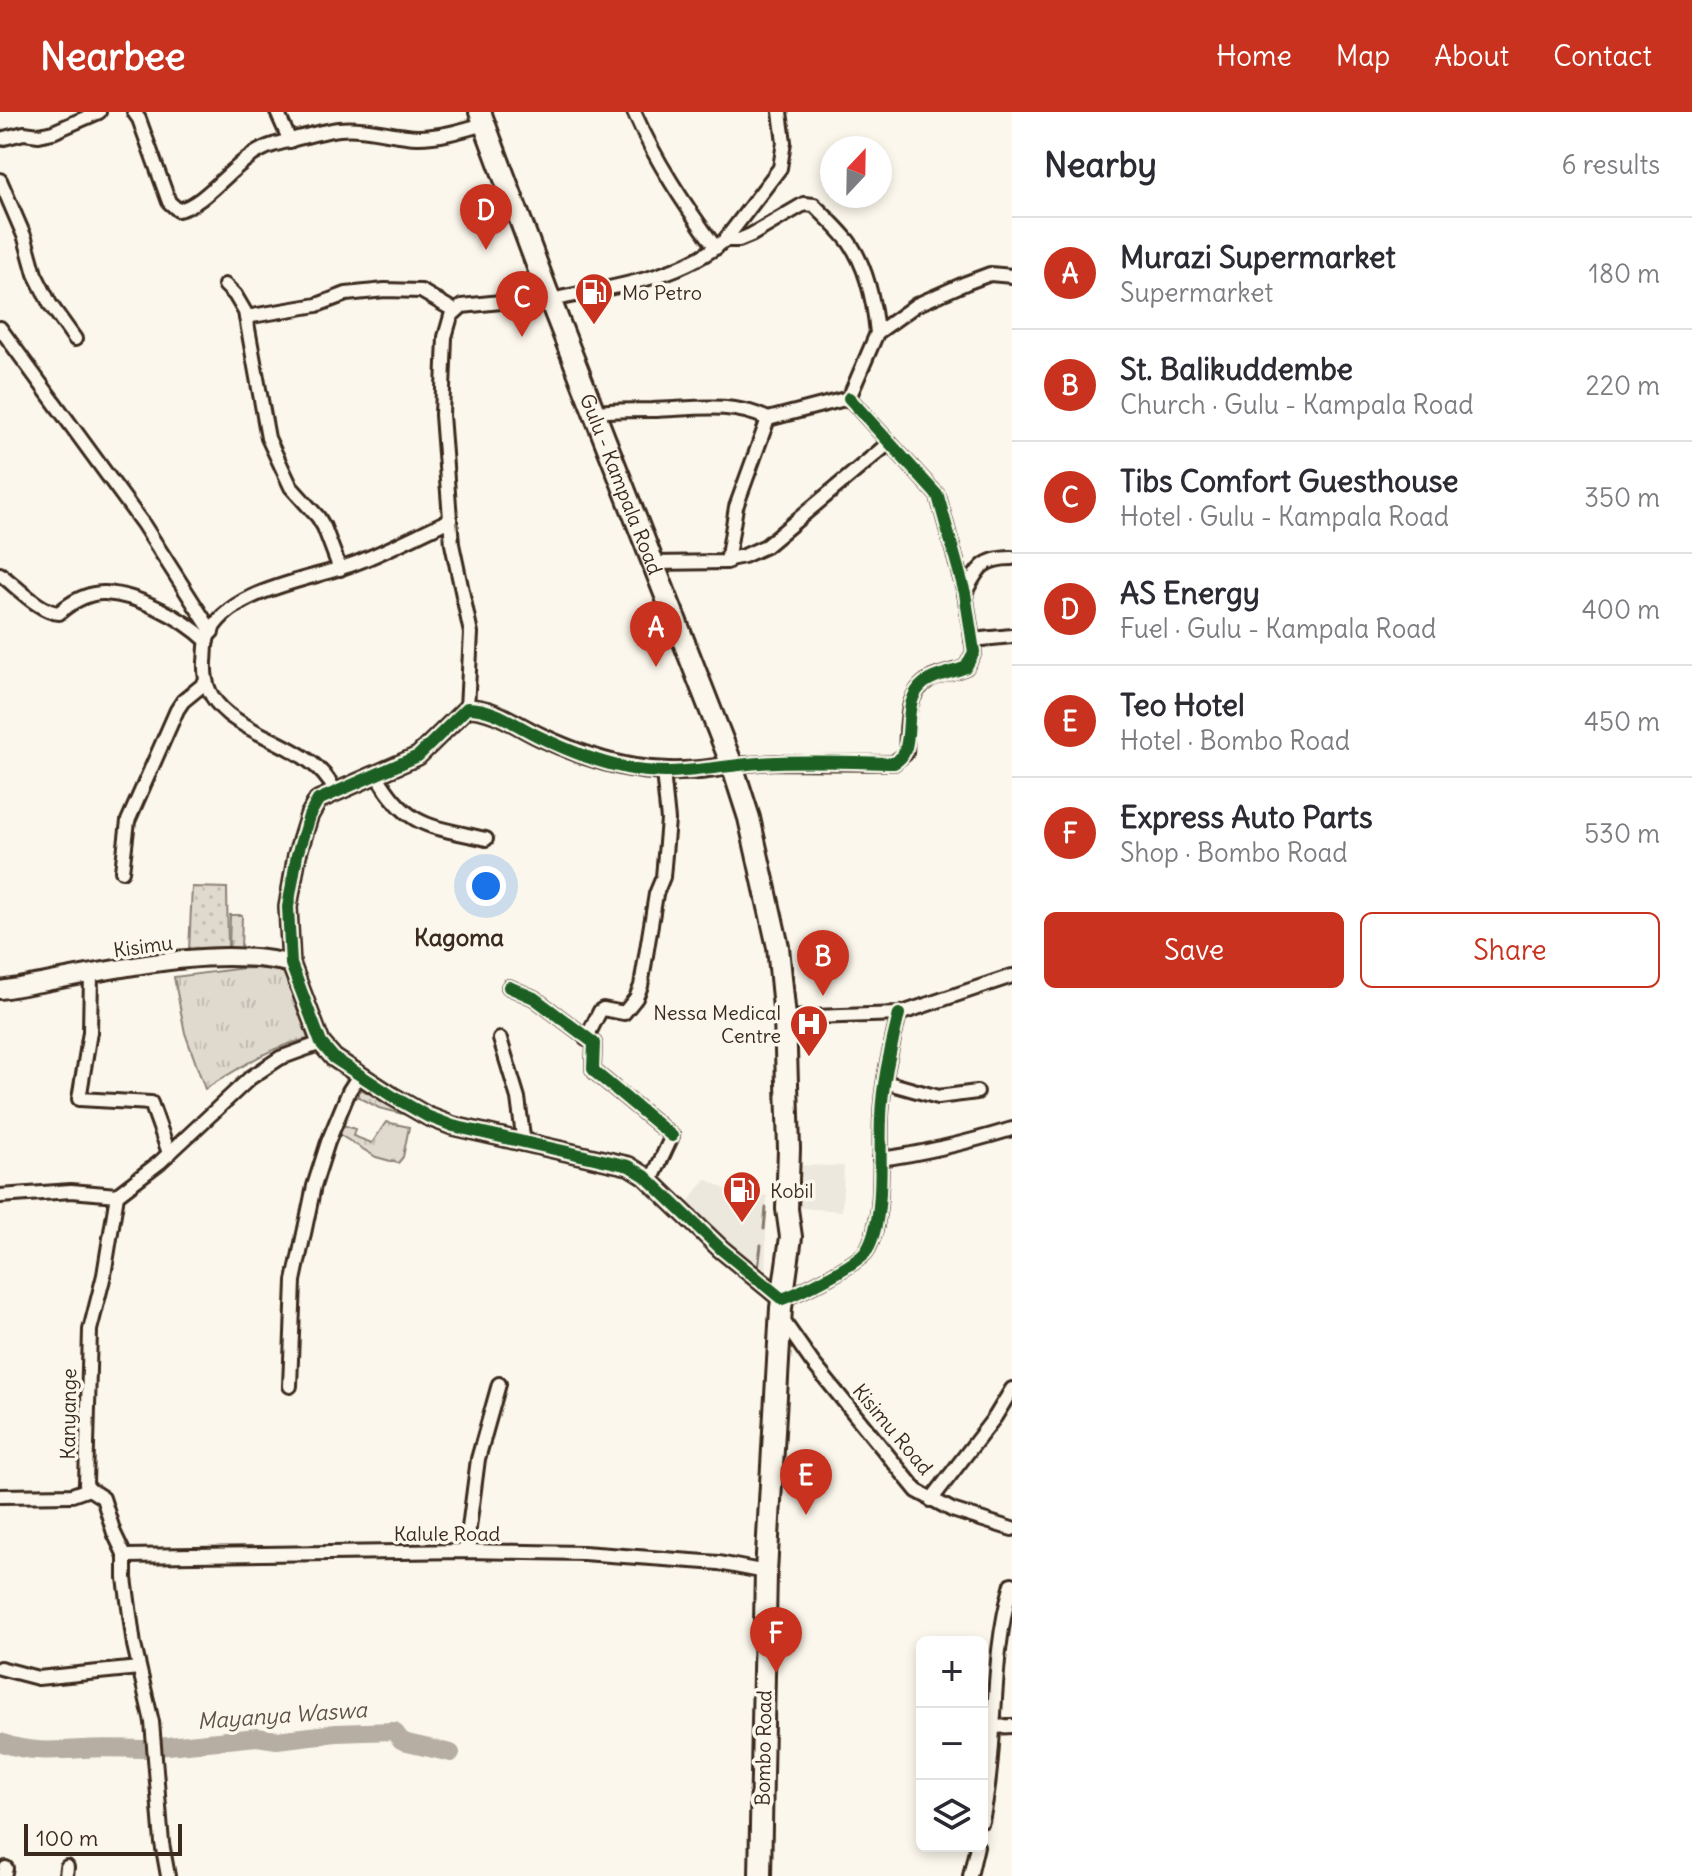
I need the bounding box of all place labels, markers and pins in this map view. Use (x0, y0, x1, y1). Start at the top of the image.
pin: D (460, 184, 512, 250)
pin: C (496, 271, 548, 337)
fuel station icon: Mo Petro (573, 271, 615, 326)
place label: Mo Petro (622, 280, 702, 305)
pin: A (630, 601, 682, 667)
pin: B (797, 930, 849, 996)
place label: Nessa Medical Centre (653, 1000, 781, 1048)
hospital icon: Nessa Medical Centre (788, 1003, 830, 1058)
fuel station icon: Kobil (721, 1169, 763, 1224)
place label: Kobil (770, 1178, 813, 1203)
pin: E (780, 1449, 832, 1515)
pin: F (750, 1607, 802, 1673)

